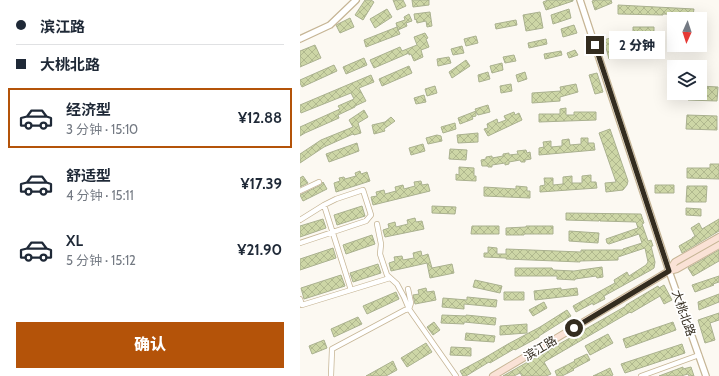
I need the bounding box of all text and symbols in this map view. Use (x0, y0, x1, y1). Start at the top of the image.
north arrow (667, 12, 707, 52)
map controls (667, 12, 707, 100)
text: 滨江路 (40, 18, 85, 36)
callout: 2 分钟 (609, 31, 665, 59)
route end (586, 36, 604, 54)
text: 2 分钟 (619, 37, 655, 53)
text: 大桃北路 (40, 56, 100, 74)
button: layers (667, 60, 707, 100)
icon: car (18, 100, 54, 136)
text: 经济型 (66, 101, 111, 119)
text: ¥12.88 (238, 109, 282, 127)
text: 3 分钟 · 15:10 (66, 121, 138, 137)
icon: car (18, 166, 54, 202)
text: 舒适型 (66, 167, 111, 185)
text: ¥17.39 (240, 175, 282, 193)
text: 4 分钟 · 15:11 (66, 187, 134, 203)
icon: car (18, 232, 54, 268)
text: XL (66, 232, 83, 250)
text: ¥21.90 (237, 241, 282, 259)
text: 5 分钟 · 15:12 (66, 252, 136, 268)
street label: 大桃北路 (669, 288, 699, 338)
route start (565, 319, 583, 337)
button: 确认 (16, 322, 284, 368)
street label: 滨江路 (521, 332, 559, 364)

